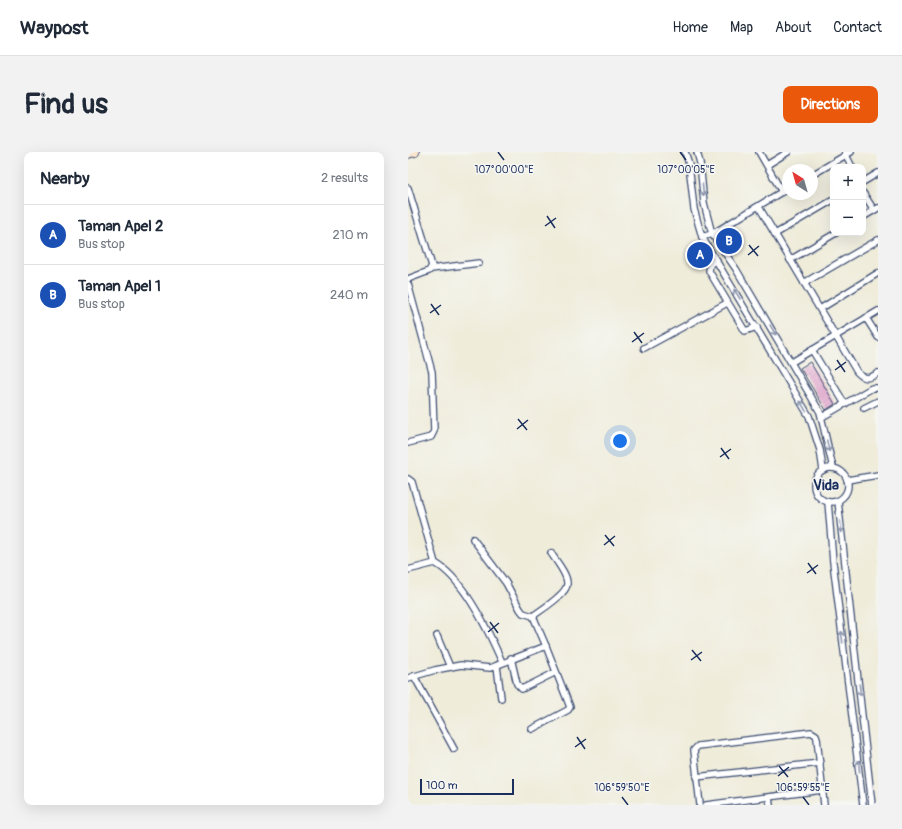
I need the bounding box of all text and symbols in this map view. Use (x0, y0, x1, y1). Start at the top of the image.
text: Waypost (20, 16, 89, 40)
text: Home (673, 19, 708, 36)
text: Map (730, 19, 753, 36)
text: About (775, 19, 811, 36)
text: Contact (833, 19, 882, 36)
button: Directions (783, 86, 878, 123)
text: Find us (24, 87, 108, 122)
text: 107°00'00"E (475, 164, 533, 176)
text: 107°00'05"E (657, 164, 715, 176)
north arrow (782, 164, 818, 200)
map controls (830, 164, 866, 236)
button: + (830, 164, 866, 200)
text: Nearby (40, 168, 89, 189)
text: 2 results (321, 170, 368, 186)
one-way arrow (699, 183, 706, 196)
button: − (830, 200, 866, 236)
text: Taman Apel 2 (78, 217, 163, 236)
pin: B (716, 226, 742, 256)
text: A (49, 227, 57, 243)
text: 210 m (332, 227, 368, 243)
text: Bus stop (78, 236, 125, 252)
pin: A (687, 240, 713, 270)
text: Taman Apel 1 (78, 277, 161, 296)
text: B (49, 287, 57, 303)
text: 240 m (330, 287, 368, 303)
one-way arrow (733, 288, 741, 300)
text: Bus stop (78, 296, 125, 312)
one-way arrow (769, 324, 777, 336)
one-way arrow (799, 400, 807, 412)
your location (610, 431, 630, 451)
one-way arrow (824, 439, 832, 452)
district label: Vida (813, 476, 839, 495)
one-way arrow (837, 520, 845, 533)
one-way arrow (838, 631, 846, 644)
one-way arrow (856, 683, 864, 696)
one-way arrow (855, 760, 862, 773)
scale bar (420, 777, 514, 796)
text: 100 m (426, 779, 457, 792)
text: 106°59'50"E (595, 782, 650, 794)
text: 106°59'55"E (776, 782, 830, 794)

